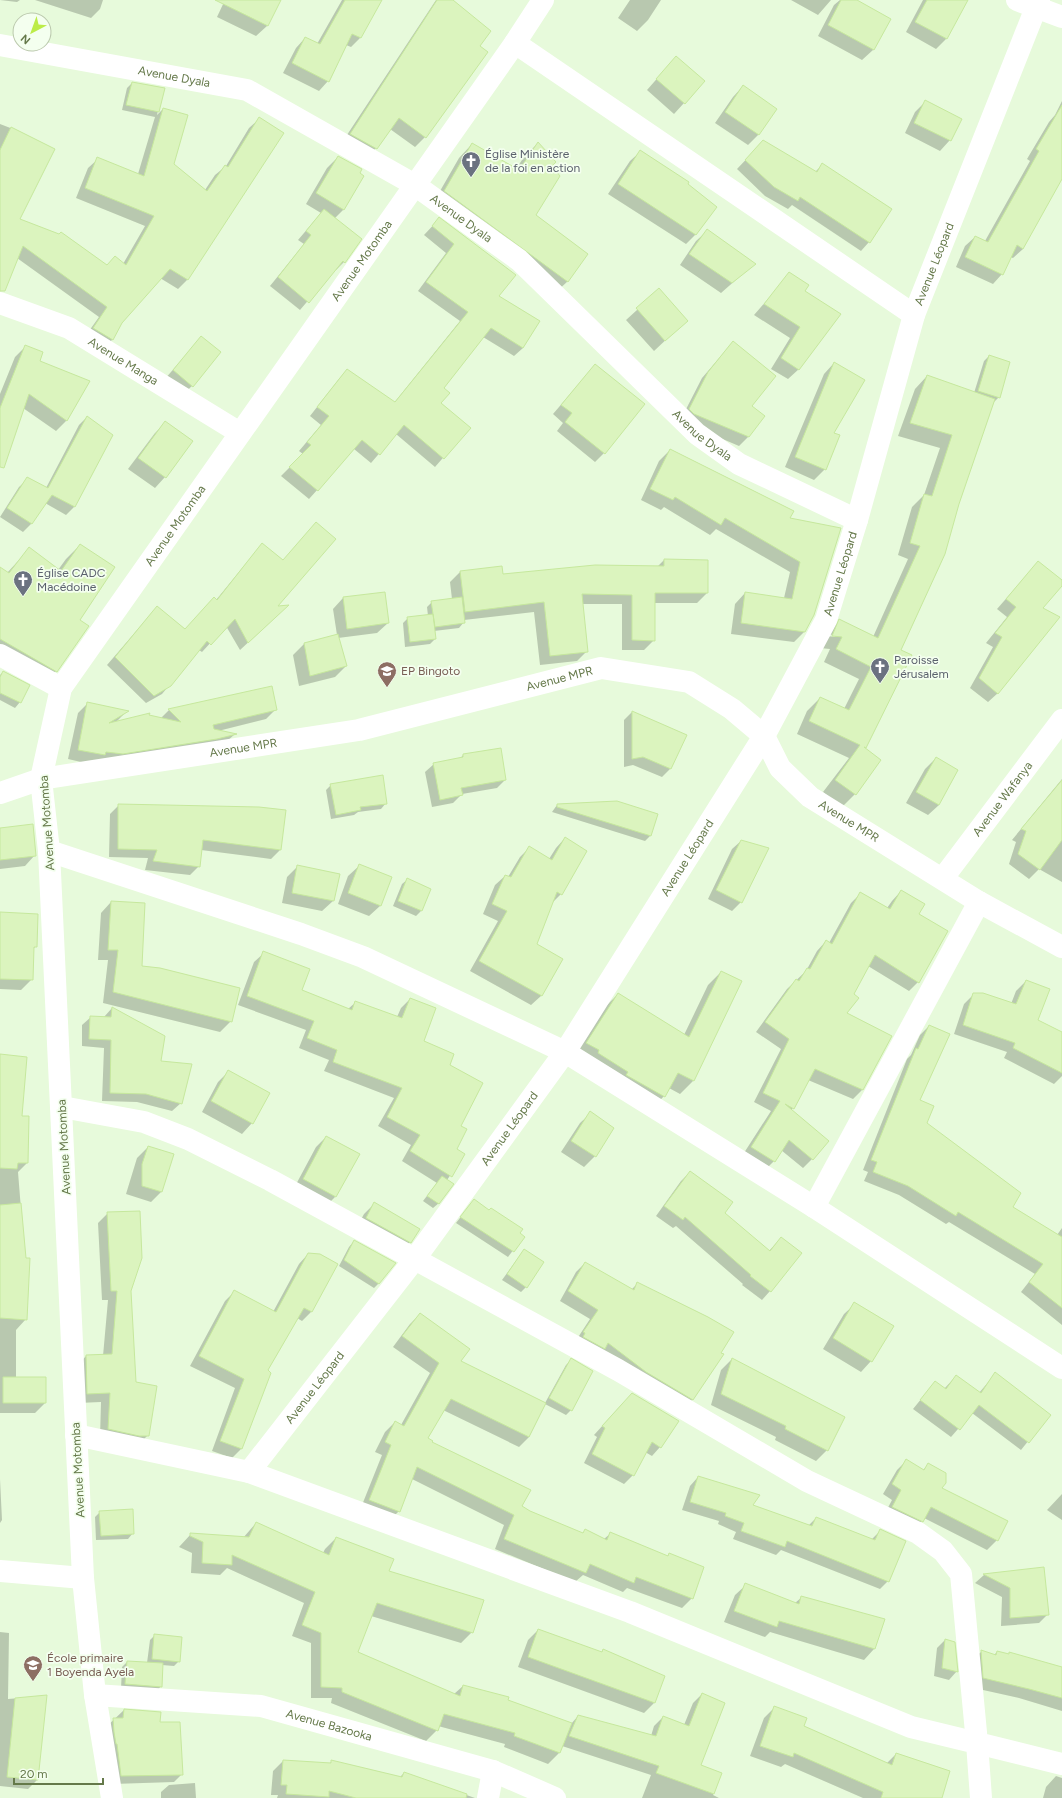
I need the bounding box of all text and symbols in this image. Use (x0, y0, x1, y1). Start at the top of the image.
north arrow (12, 12, 52, 52)
text: N (18, 31, 33, 47)
street label: Avenue Dyala (137, 63, 211, 90)
place label: Église Ministère de la foi en action (485, 147, 580, 175)
church icon: Église Ministère de la foi en action (460, 150, 482, 178)
street label: Avenue Dyala (428, 191, 495, 245)
street label: Avenue Motomba (329, 218, 395, 304)
street label: Avenue Léopard (912, 221, 957, 307)
street label: Avenue Manga (86, 334, 161, 388)
street label: Avenue Dyala (669, 407, 735, 464)
street label: Avenue Motomba (142, 482, 209, 569)
street label: Avenue Léopard (821, 530, 860, 618)
place label: Église CADC Macédoine (37, 566, 106, 594)
church icon: Église CADC Macédoine (12, 569, 34, 597)
place label: Paroisse Jérusalem (894, 653, 949, 681)
church icon: Paroisse Jérusalem (869, 656, 891, 684)
school or university icon: EP Bingoto (376, 660, 398, 688)
street label: Avenue MPR (525, 663, 594, 694)
place label: EP Bingoto (401, 664, 460, 678)
street label: Avenue MPR (209, 736, 278, 760)
street label: Avenue Wafanya (970, 759, 1035, 839)
street label: Avenue Motomba (37, 775, 57, 871)
street label: Avenue MPR (816, 797, 882, 845)
street label: Avenue Léopard (658, 817, 717, 899)
street label: Avenue Léopard (478, 1089, 541, 1168)
street label: Avenue Motomba (55, 1099, 73, 1195)
street label: Avenue Léopard (282, 1349, 347, 1426)
street label: Avenue Motomba (69, 1422, 87, 1518)
place label: École primaire 1 Boyenda Ayela (47, 1651, 134, 1679)
school or university icon: École primaire 1 Boyenda Ayela (22, 1654, 44, 1682)
street label: Avenue Bazooka (284, 1706, 374, 1744)
scale bar (14, 1760, 103, 1786)
text: 20 m (20, 1767, 48, 1781)

